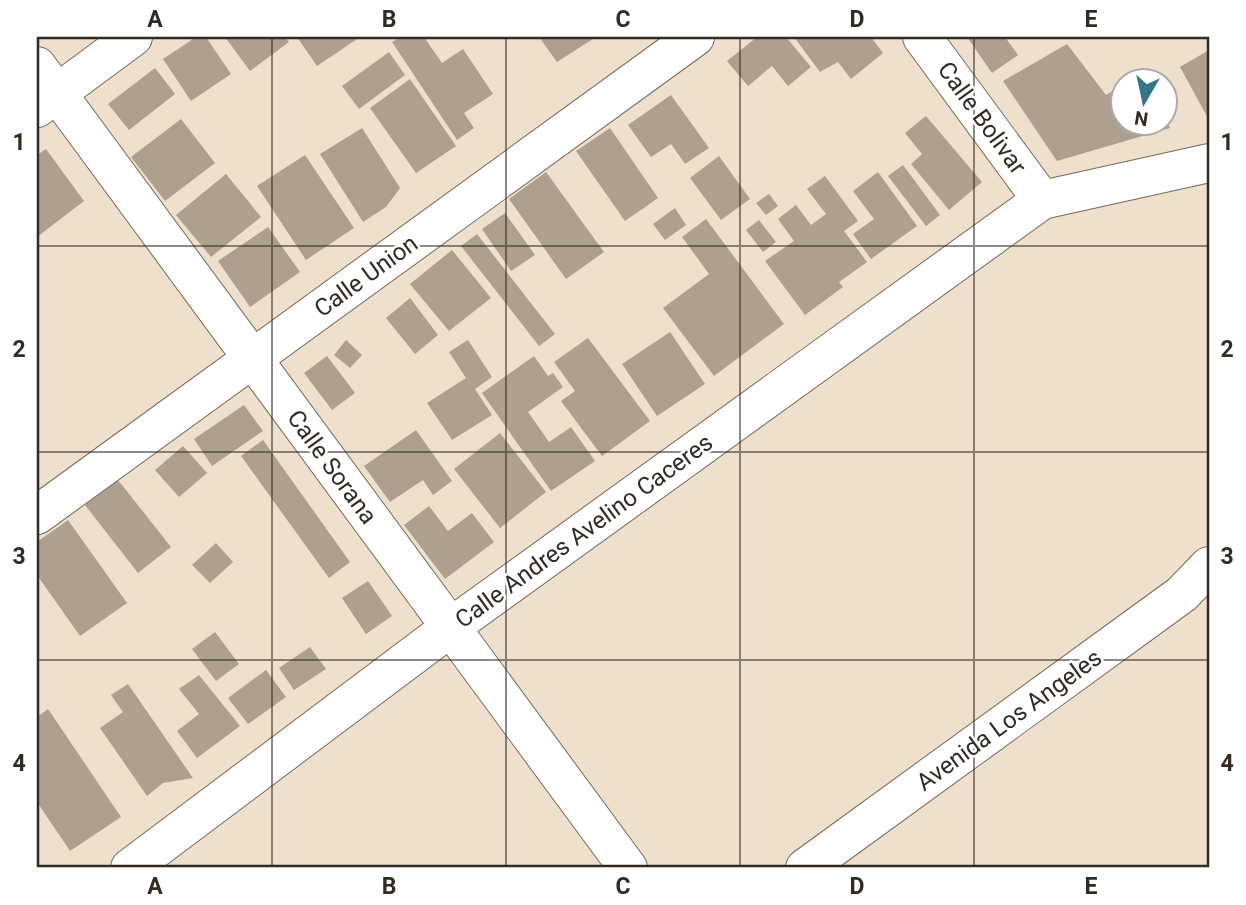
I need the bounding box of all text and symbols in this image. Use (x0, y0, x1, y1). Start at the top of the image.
text: A (147, 6, 163, 33)
text: B (382, 6, 396, 33)
text: C (615, 6, 631, 33)
text: D (850, 6, 864, 33)
text: E (1085, 6, 1098, 33)
street label: Calle Bolivar (932, 56, 1032, 180)
north arrow (1110, 66, 1180, 136)
text: N (1133, 106, 1150, 131)
text: 1 (12, 129, 26, 156)
text: 1 (1220, 129, 1234, 156)
street label: Calle Union (309, 229, 423, 323)
text: 2 (12, 336, 26, 363)
text: 2 (1220, 336, 1234, 363)
street label: Calle Sorana (281, 405, 383, 529)
street label: Calle Andres Avelino Caceres (450, 428, 718, 634)
text: 3 (12, 543, 26, 570)
text: 3 (1220, 543, 1234, 570)
street label: Avenida Los Angeles (911, 643, 1107, 797)
text: 4 (12, 750, 26, 777)
text: 4 (1220, 750, 1234, 777)
text: A (147, 873, 163, 900)
text: B (382, 873, 396, 900)
text: C (615, 873, 631, 900)
text: D (850, 873, 864, 900)
text: E (1085, 873, 1098, 900)

